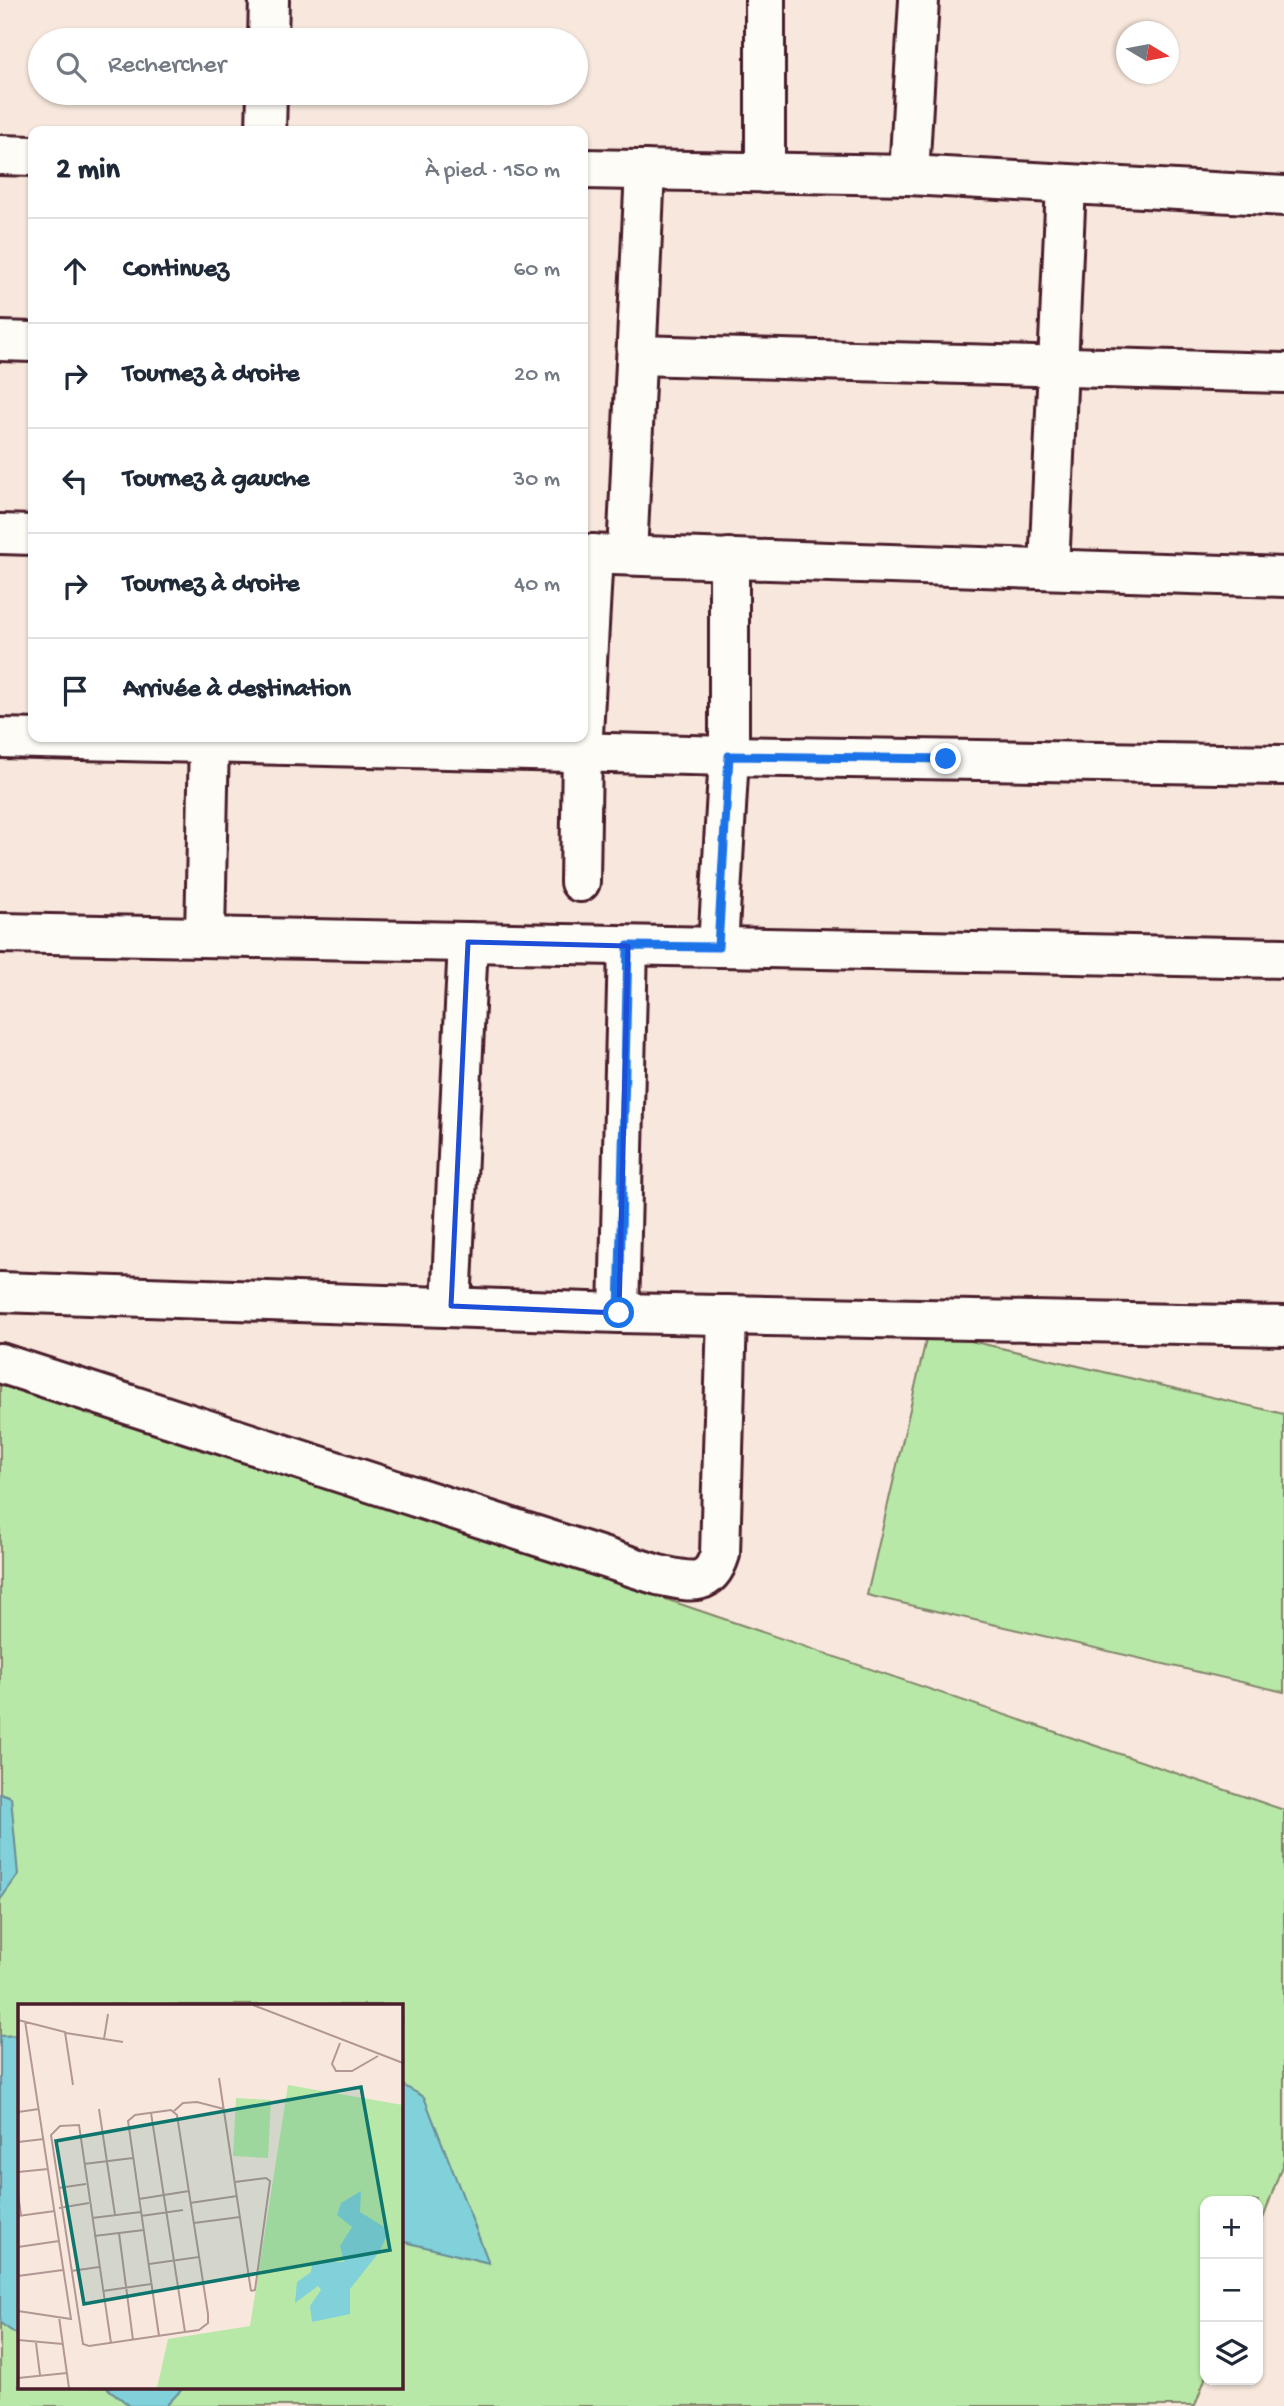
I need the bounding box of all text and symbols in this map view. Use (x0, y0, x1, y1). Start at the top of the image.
north arrow (1116, 21, 1179, 84)
search box (28, 28, 588, 105)
icon: search (52, 48, 90, 86)
text: Rechercher (108, 51, 226, 82)
text: 2 min (56, 154, 120, 189)
text: À pied · 150 m (425, 158, 560, 185)
icon: ahead (56, 252, 94, 290)
text: Continuez (123, 255, 229, 286)
text: 60 m (514, 257, 560, 284)
icon: right (56, 357, 94, 395)
text: Tournez à droite (123, 360, 300, 391)
text: 20 m (514, 362, 560, 389)
icon: left (56, 462, 94, 500)
text: Tournez à gauche (123, 465, 310, 496)
text: 30 m (513, 467, 560, 494)
icon: right (56, 567, 94, 605)
text: Tournez à droite (123, 570, 300, 601)
text: 40 m (514, 572, 560, 599)
icon: arrive (56, 672, 94, 710)
text: Arrivée à destination (123, 675, 351, 706)
route end (930, 743, 961, 774)
route start (603, 1297, 634, 1328)
inset map (18, 2004, 402, 2388)
map controls (1200, 2196, 1263, 2385)
button: + (1200, 2196, 1263, 2259)
button: − (1200, 2259, 1263, 2322)
button: layers (1200, 2322, 1263, 2385)

